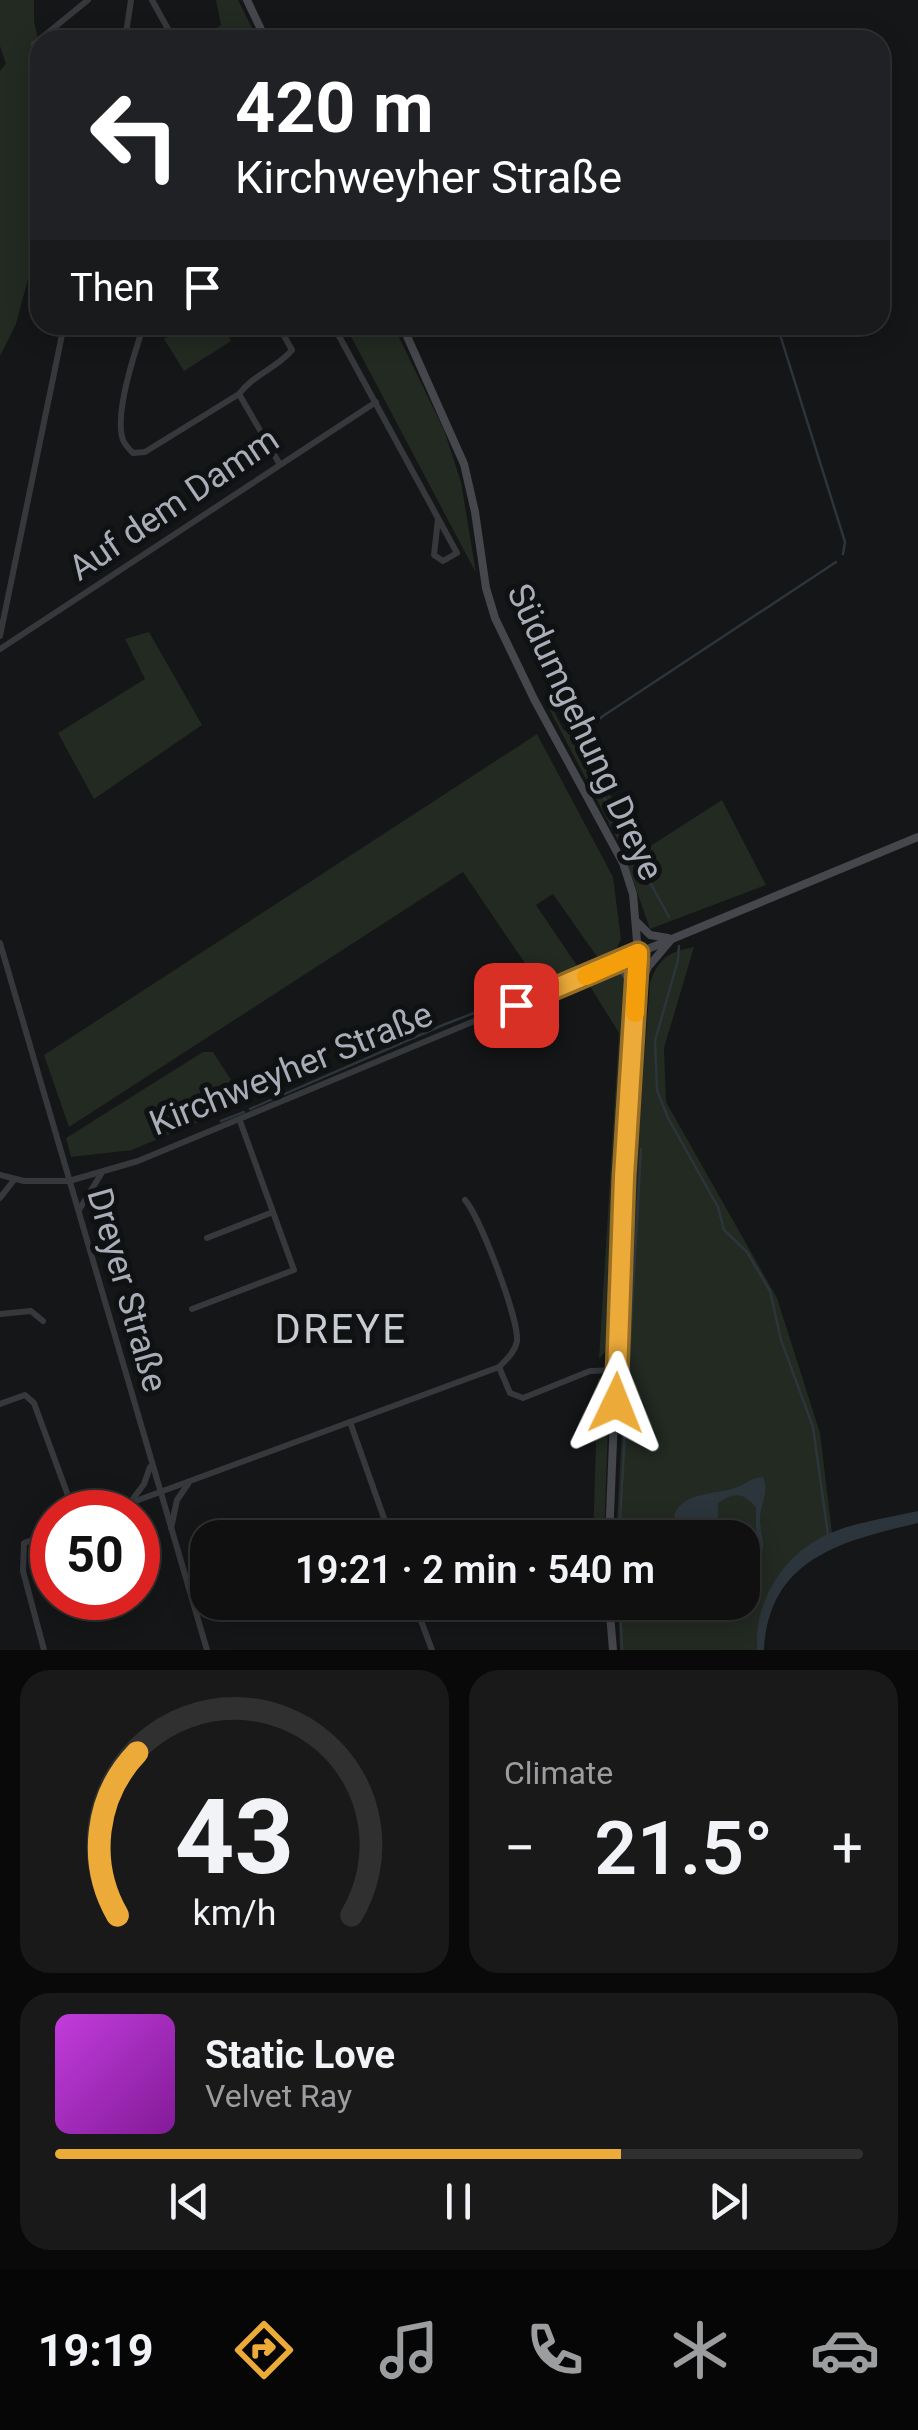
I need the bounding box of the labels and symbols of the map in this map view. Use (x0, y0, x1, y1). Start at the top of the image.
street label: Auf dem Damm (61, 419, 287, 589)
street label: Südumgehung Dreye (498, 577, 672, 887)
pin (474, 963, 559, 1048)
street label: Kirchweyher Straße (144, 994, 438, 1144)
street label: Dreyer Straße (78, 1183, 176, 1397)
district label: DREYE (275, 1306, 407, 1353)
position arrow (564, 1351, 668, 1455)
speed limit sign: 50 (30, 1490, 160, 1620)

